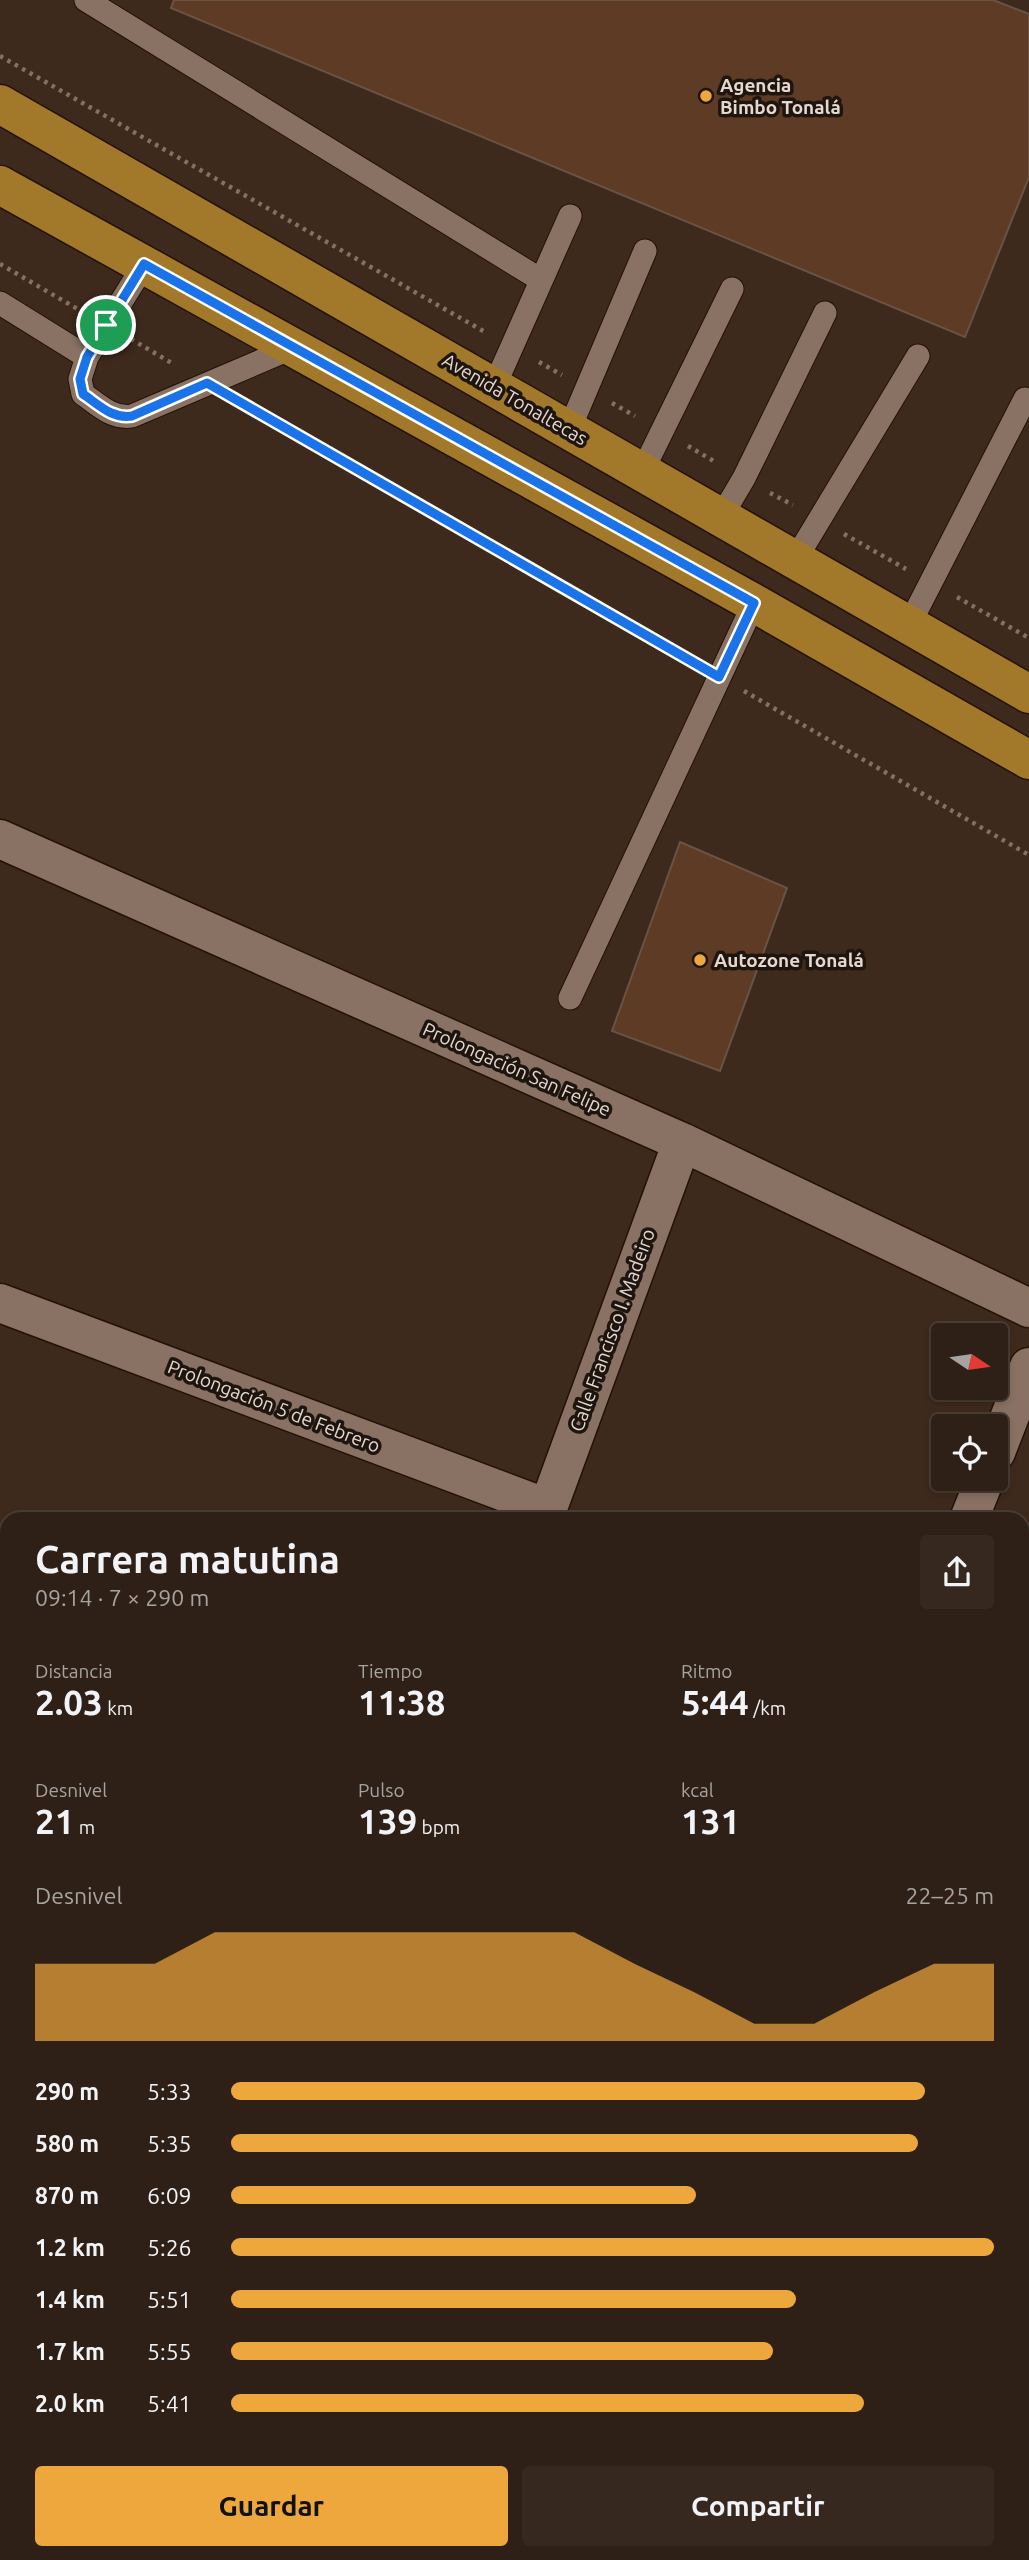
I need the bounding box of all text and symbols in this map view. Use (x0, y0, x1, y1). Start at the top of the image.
place label: Agencia Bimbo Tonalá (720, 74, 841, 118)
marker: Agencia Bimbo Tonalá (698, 88, 714, 104)
pin (76, 295, 136, 355)
icon: arrive (87, 306, 125, 344)
street label: Avenida Tonaltecas (439, 349, 591, 449)
place label: Autozone Tonalá (714, 949, 864, 971)
marker: Autozone Tonalá (692, 952, 708, 968)
street label: Prolongación San Felipe (419, 1018, 615, 1120)
street label: Calle Francisco I. Madeiro (565, 1226, 659, 1434)
north arrow (931, 1323, 1008, 1400)
map controls (931, 1323, 1008, 1491)
street label: Prolongación 5 de Febrero (165, 1355, 383, 1457)
button: locate (931, 1414, 1008, 1491)
button: share (920, 1535, 994, 1609)
text: Carrera matutina (35, 1538, 340, 1580)
text: 09:14 · 7 × 290 m (35, 1585, 209, 1610)
text: Distancia (35, 1660, 113, 1682)
text: Tiempo (358, 1660, 423, 1682)
text: Ritmo (681, 1660, 732, 1682)
text: 2.03 (35, 1682, 103, 1722)
text: 11:38 (358, 1682, 446, 1722)
text: 5:44 (681, 1682, 749, 1722)
text: km (103, 1697, 133, 1719)
text: /km (749, 1697, 786, 1719)
text: Desnivel (35, 1779, 107, 1801)
text: Pulso (358, 1779, 405, 1801)
text: kcal (681, 1779, 714, 1801)
text: 21 (35, 1801, 74, 1841)
text: 139 (358, 1801, 417, 1841)
text: 131 (681, 1801, 740, 1841)
text: m (74, 1816, 95, 1838)
text: bpm (417, 1816, 460, 1838)
text: Desnivel (35, 1883, 123, 1908)
text: 22–25 m (906, 1883, 994, 1908)
text: 290 m (35, 2079, 99, 2104)
text: 5:33 (147, 2079, 192, 2104)
text: 580 m (35, 2131, 99, 2156)
text: 5:35 (147, 2131, 192, 2156)
text: 870 m (35, 2183, 99, 2208)
text: 6:09 (147, 2183, 192, 2208)
text: 1.2 km (35, 2235, 105, 2260)
text: 5:26 (147, 2235, 192, 2260)
text: 1.4 km (35, 2287, 105, 2312)
text: 5:51 (147, 2287, 192, 2312)
text: 1.7 km (35, 2339, 105, 2364)
text: 5:55 (147, 2339, 192, 2364)
text: 2.0 km (35, 2391, 105, 2416)
text: 5:41 (147, 2391, 192, 2416)
button: Guardar (35, 2466, 508, 2546)
button: Compartir (522, 2466, 994, 2546)

